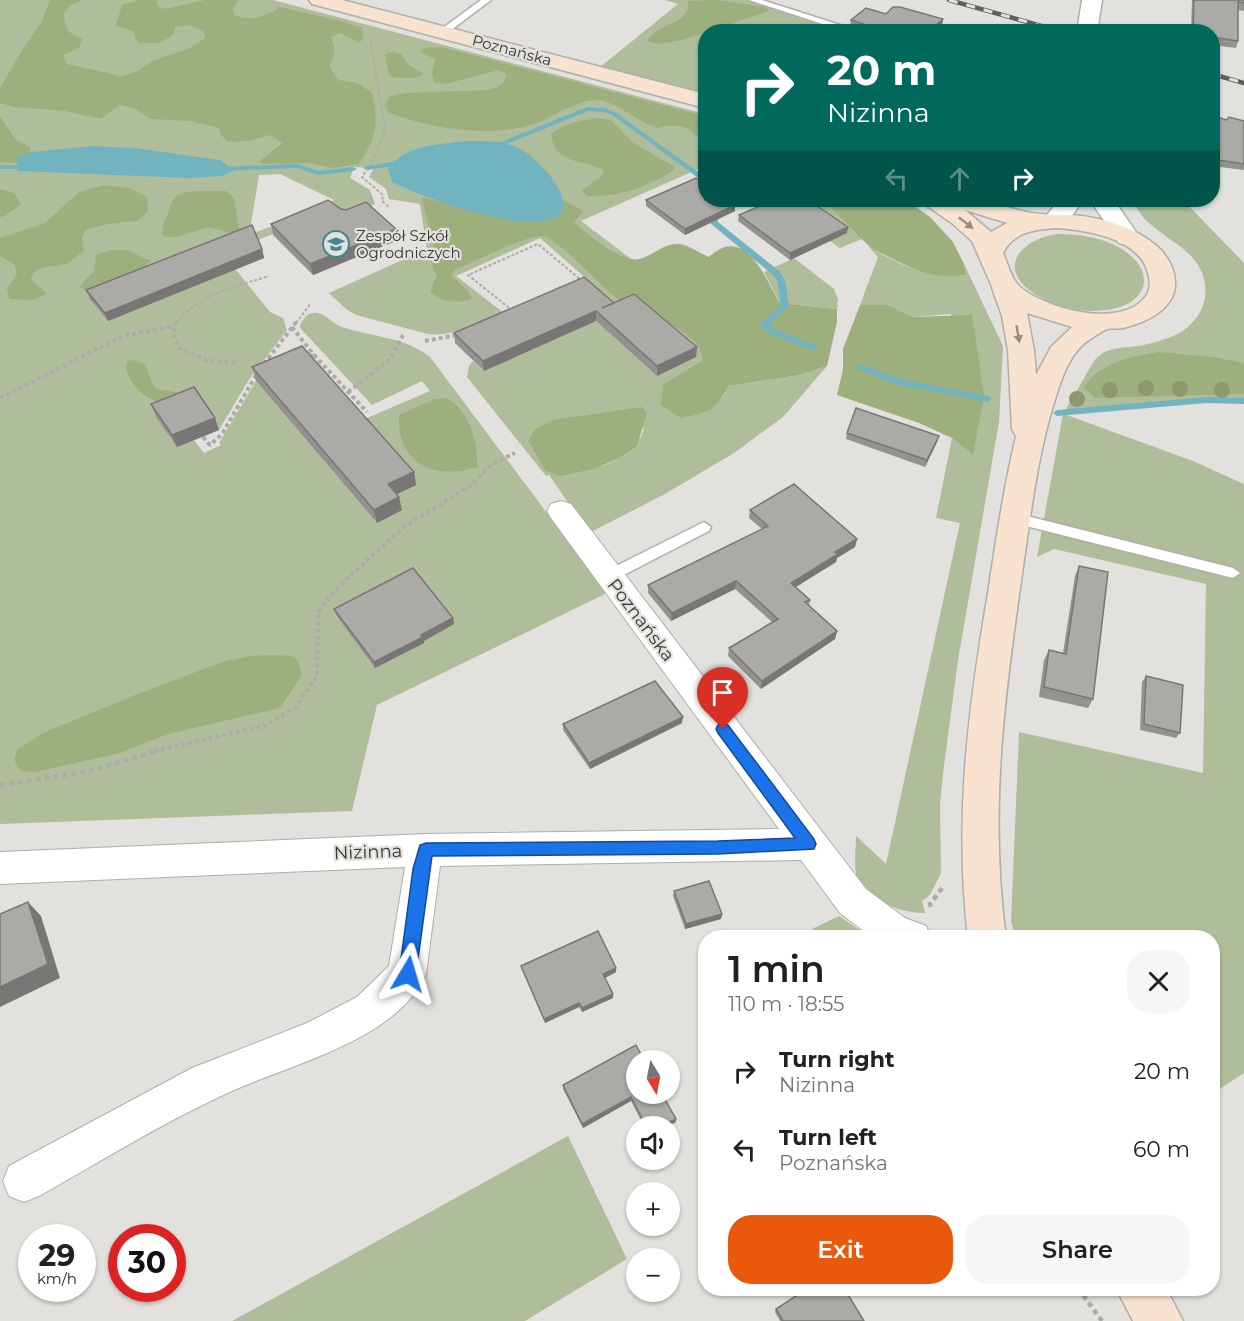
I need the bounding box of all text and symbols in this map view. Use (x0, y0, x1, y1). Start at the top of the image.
street label: Poznańska (470, 30, 554, 70)
text: 20 m (827, 44, 936, 96)
icon: right (728, 48, 806, 126)
text: Nizinna (827, 96, 930, 129)
icon: left (880, 162, 913, 195)
icon: ahead (943, 162, 976, 195)
icon: right (1006, 162, 1039, 195)
one-way arrow (958, 216, 973, 228)
place label: Zespół Szkół Ogrodniczych (356, 226, 461, 262)
school or university icon: Zespół Szkół Ogrodniczych (321, 229, 351, 259)
one-way arrow (1014, 324, 1023, 343)
street label: Poznańska (603, 574, 679, 666)
pin (697, 667, 748, 729)
icon: arrive (706, 676, 739, 709)
street label: Nizinna (333, 840, 403, 864)
position arrow (376, 942, 440, 1006)
text: 1 min (728, 947, 825, 991)
button: close (1127, 950, 1190, 1013)
text: 110 m · 18:55 (728, 992, 844, 1016)
text: Turn right (779, 1046, 894, 1073)
north arrow (626, 1050, 680, 1104)
map controls (626, 1050, 680, 1302)
icon: right (728, 1055, 761, 1088)
text: 20 m (1134, 1058, 1190, 1085)
text: Nizinna (779, 1073, 855, 1097)
button: sound (626, 1116, 680, 1170)
text: Turn left (779, 1124, 877, 1151)
icon: left (728, 1133, 761, 1166)
text: 60 m (1133, 1136, 1190, 1163)
text: Poznańska (779, 1151, 888, 1175)
button: + (626, 1182, 680, 1236)
button: Exit (728, 1215, 953, 1284)
button: Share (965, 1215, 1190, 1284)
speed limit sign: 30 (108, 1224, 186, 1302)
text: 29 (39, 1237, 75, 1274)
button: − (626, 1248, 680, 1302)
text: km/h (37, 1269, 77, 1288)

